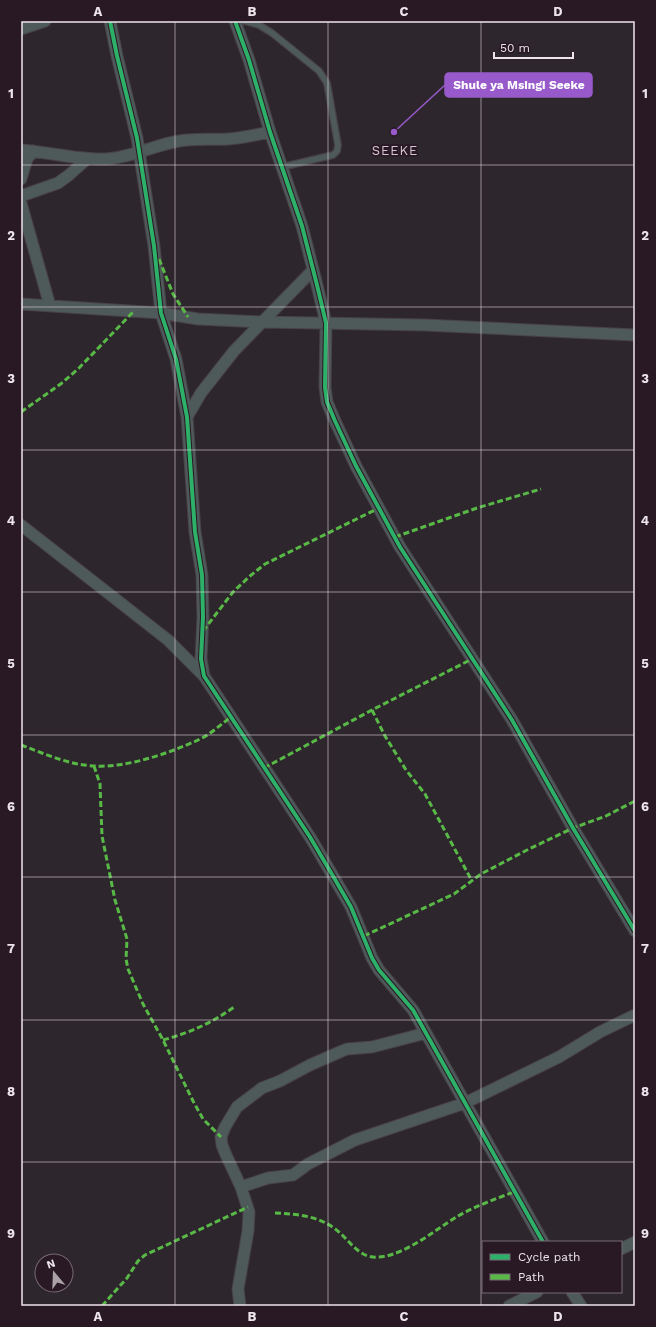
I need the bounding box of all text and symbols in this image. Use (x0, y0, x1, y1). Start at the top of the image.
text: A (94, 4, 103, 19)
text: B (248, 4, 257, 19)
text: C (400, 4, 409, 19)
text: D (553, 4, 563, 19)
scale bar (494, 34, 573, 60)
text: 50 m (500, 41, 530, 55)
callout: Shule ya Msingi Seeke (445, 73, 592, 97)
text: Shule ya Msingi Seeke (453, 78, 585, 92)
text: 1 (8, 86, 14, 101)
text: 1 (642, 86, 648, 101)
district label: SEEKE (372, 143, 418, 158)
text: 2 (7, 228, 15, 243)
text: 2 (641, 228, 649, 243)
text: 3 (7, 371, 15, 386)
text: 3 (641, 371, 649, 386)
text: 4 (7, 513, 16, 528)
text: 4 (641, 513, 650, 528)
text: 5 (7, 656, 15, 671)
text: 5 (641, 656, 649, 671)
text: 6 (7, 799, 15, 814)
text: 6 (641, 799, 649, 814)
text: 7 (7, 941, 15, 956)
text: 7 (641, 941, 649, 956)
text: 8 (7, 1084, 15, 1099)
text: 8 (641, 1084, 649, 1099)
text: 9 (7, 1226, 15, 1241)
text: 9 (641, 1226, 649, 1241)
legend (482, 1241, 622, 1293)
text: Cycle path (518, 1250, 580, 1264)
north arrow (34, 1253, 74, 1293)
text: N (45, 1257, 57, 1271)
text: Path (518, 1270, 544, 1284)
text: A (94, 1309, 103, 1324)
text: B (248, 1309, 257, 1324)
text: C (400, 1309, 409, 1324)
text: D (553, 1309, 563, 1324)

